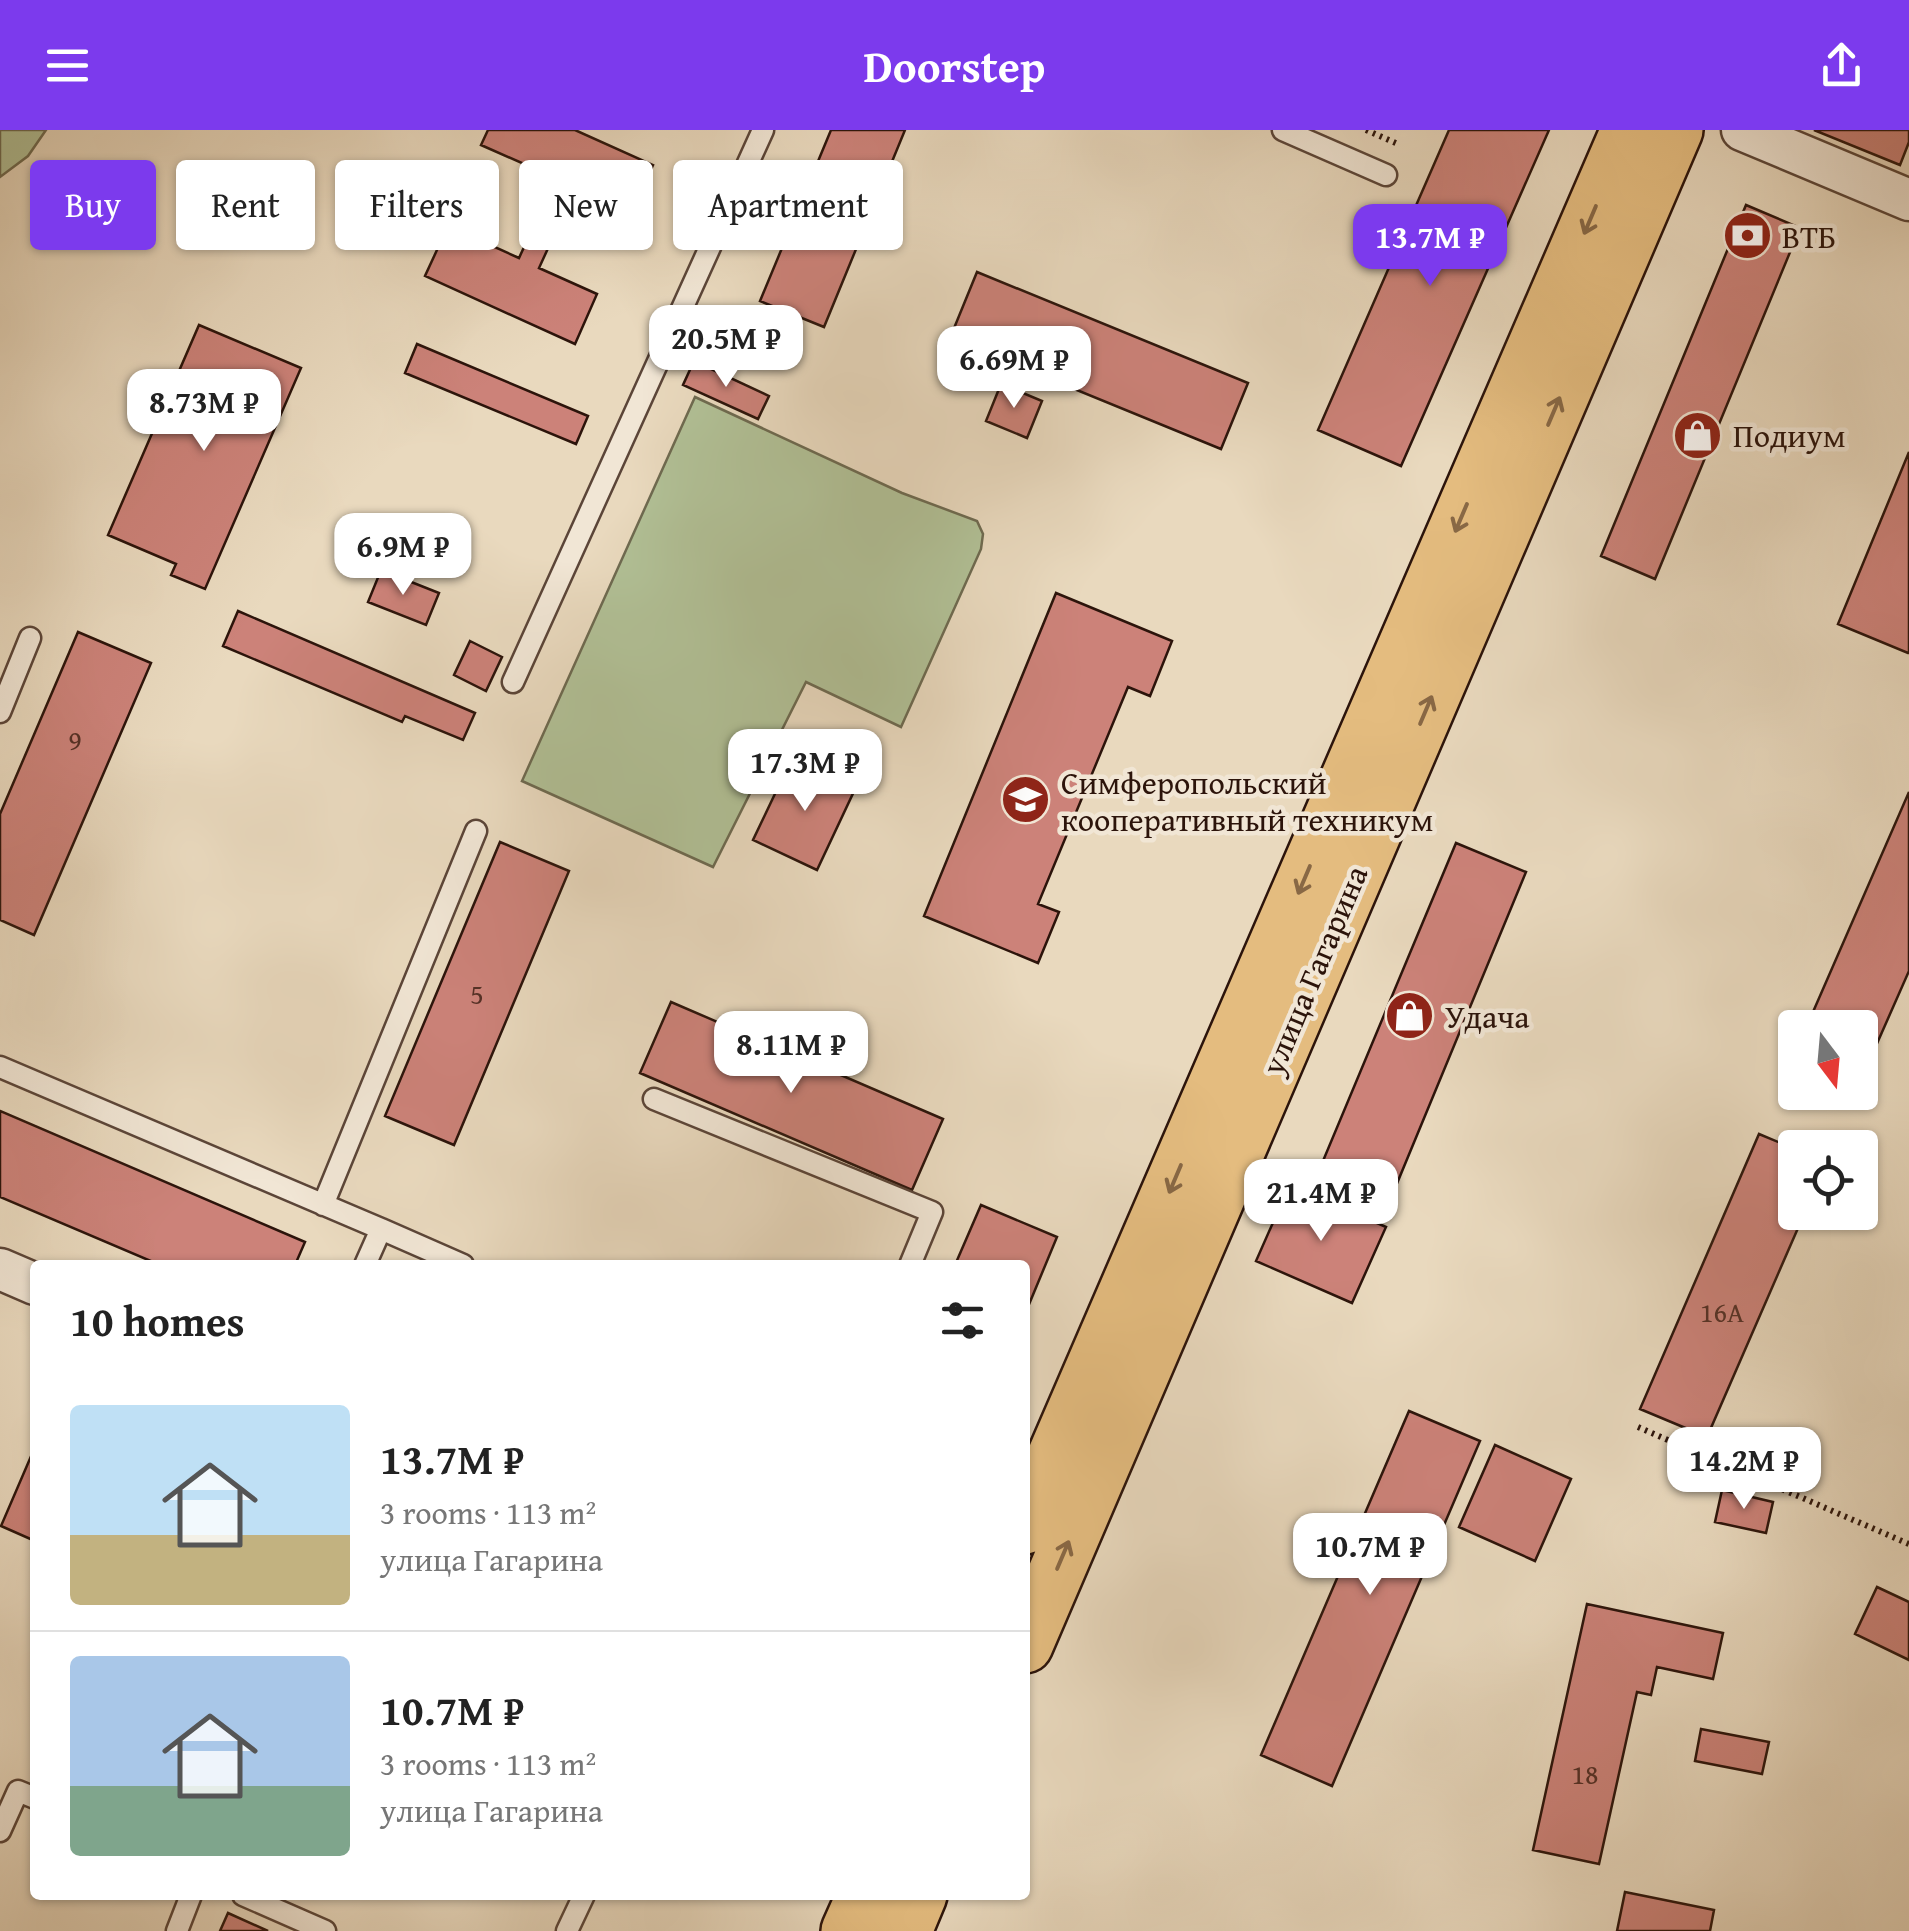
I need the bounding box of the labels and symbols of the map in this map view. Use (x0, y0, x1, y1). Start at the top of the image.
pin: 13.7M ₽ (1338, 204, 1522, 289)
one-way arrow (1580, 204, 1598, 234)
bank icon: ВТБ (1721, 210, 1773, 262)
place label: ВТБ (1782, 213, 1836, 260)
pin: 20.5M ₽ (634, 305, 818, 390)
pin: 6.69M ₽ (922, 326, 1106, 411)
pin: 8.73M ₽ (112, 369, 296, 454)
one-way arrow (1546, 396, 1564, 427)
shop icon: Подиум (1672, 409, 1724, 461)
place label: Подиум (1733, 412, 1846, 459)
one-way arrow (1451, 502, 1469, 533)
pin: 6.9M ₽ (322, 513, 484, 598)
one-way arrow (1418, 695, 1436, 726)
house number: 9 (68, 719, 82, 760)
pin: 17.3M ₽ (713, 729, 897, 814)
place label: Симферопольский кооперативный техникум (1061, 759, 1433, 843)
school or university icon: Симферопольский кооперативный техникум (1000, 774, 1052, 826)
street label: улица Гагарина (1248, 857, 1380, 1083)
one-way arrow (1294, 864, 1312, 895)
house number: 5 (470, 973, 484, 1014)
shop icon: Удача (1384, 990, 1436, 1042)
place label: Удача (1445, 993, 1530, 1040)
north arrow (1778, 1010, 1878, 1110)
pin: 8.11M ₽ (699, 1011, 883, 1096)
pin: 21.4M ₽ (1229, 1159, 1413, 1244)
one-way arrow (1165, 1163, 1183, 1194)
house number: 16А (1700, 1291, 1744, 1332)
pin: 14.2M ₽ (1652, 1427, 1836, 1512)
pin: 10.7M ₽ (1278, 1513, 1462, 1598)
one-way arrow (1056, 1541, 1074, 1571)
house number: 18 (1572, 1753, 1598, 1794)

